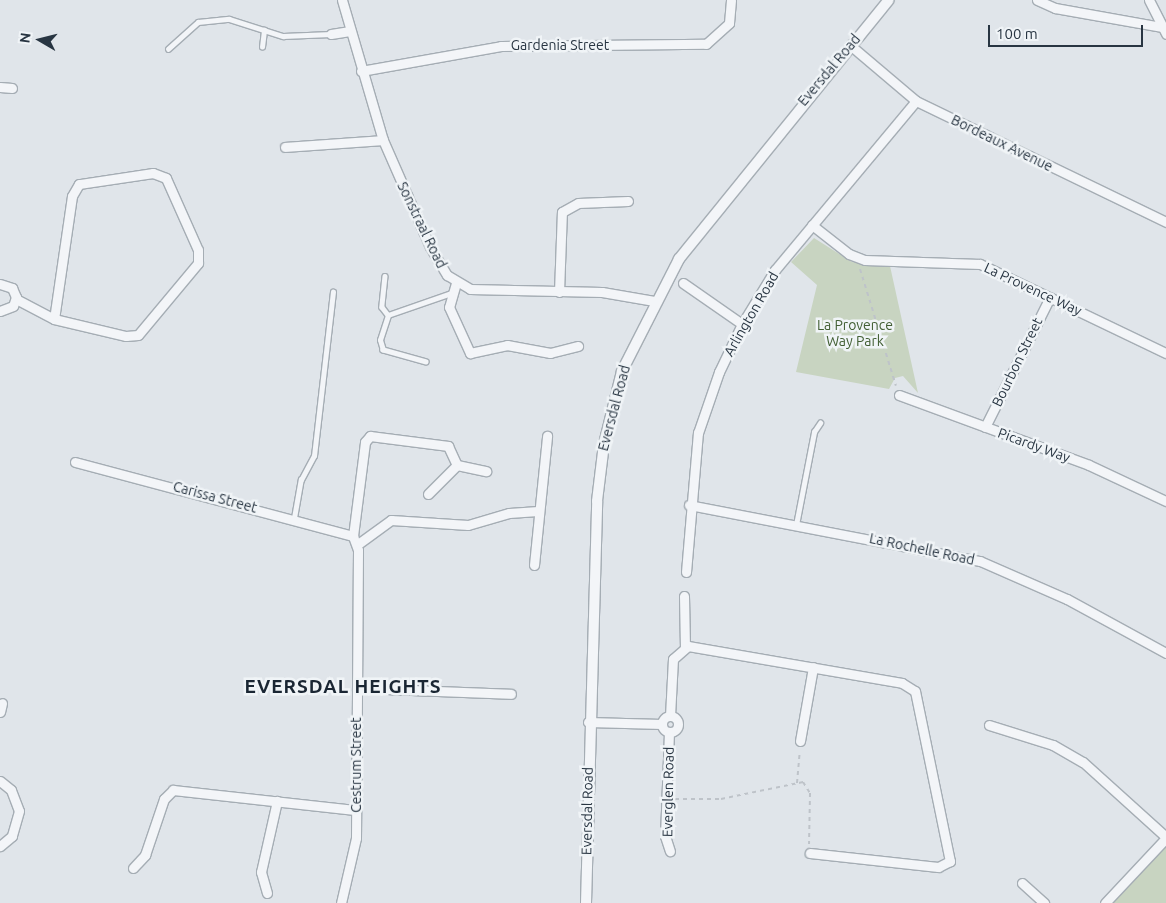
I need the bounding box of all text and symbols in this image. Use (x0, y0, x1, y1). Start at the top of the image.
north arrow (15, 15, 65, 65)
scale bar (991, 15, 1146, 47)
text: 100 m (996, 25, 1038, 42)
street label: Eversdal Road (794, 31, 864, 109)
text: N (16, 32, 34, 44)
street label: Gardenia Street (511, 37, 609, 53)
street label: Bordeaux Avenue (948, 111, 1056, 175)
street label: Sonstraal Road (394, 179, 450, 271)
street label: La Provence Way (981, 259, 1085, 319)
street label: Arlington Road (720, 269, 782, 359)
street label: Bourbon Street (988, 315, 1046, 409)
park label: La Provence Way Park (817, 317, 893, 350)
street label: Eversdal Road (594, 363, 634, 453)
street label: Picardy Way (996, 424, 1072, 466)
street label: Carissa Street (171, 478, 259, 516)
street label: La Rochelle Road (868, 530, 976, 568)
district label: EVERSDAL HEIGHTS (243, 676, 443, 698)
street label: Cestrum Street (348, 717, 364, 813)
street label: Everglen Road (659, 747, 677, 837)
street label: Eversdal Road (578, 767, 596, 855)

